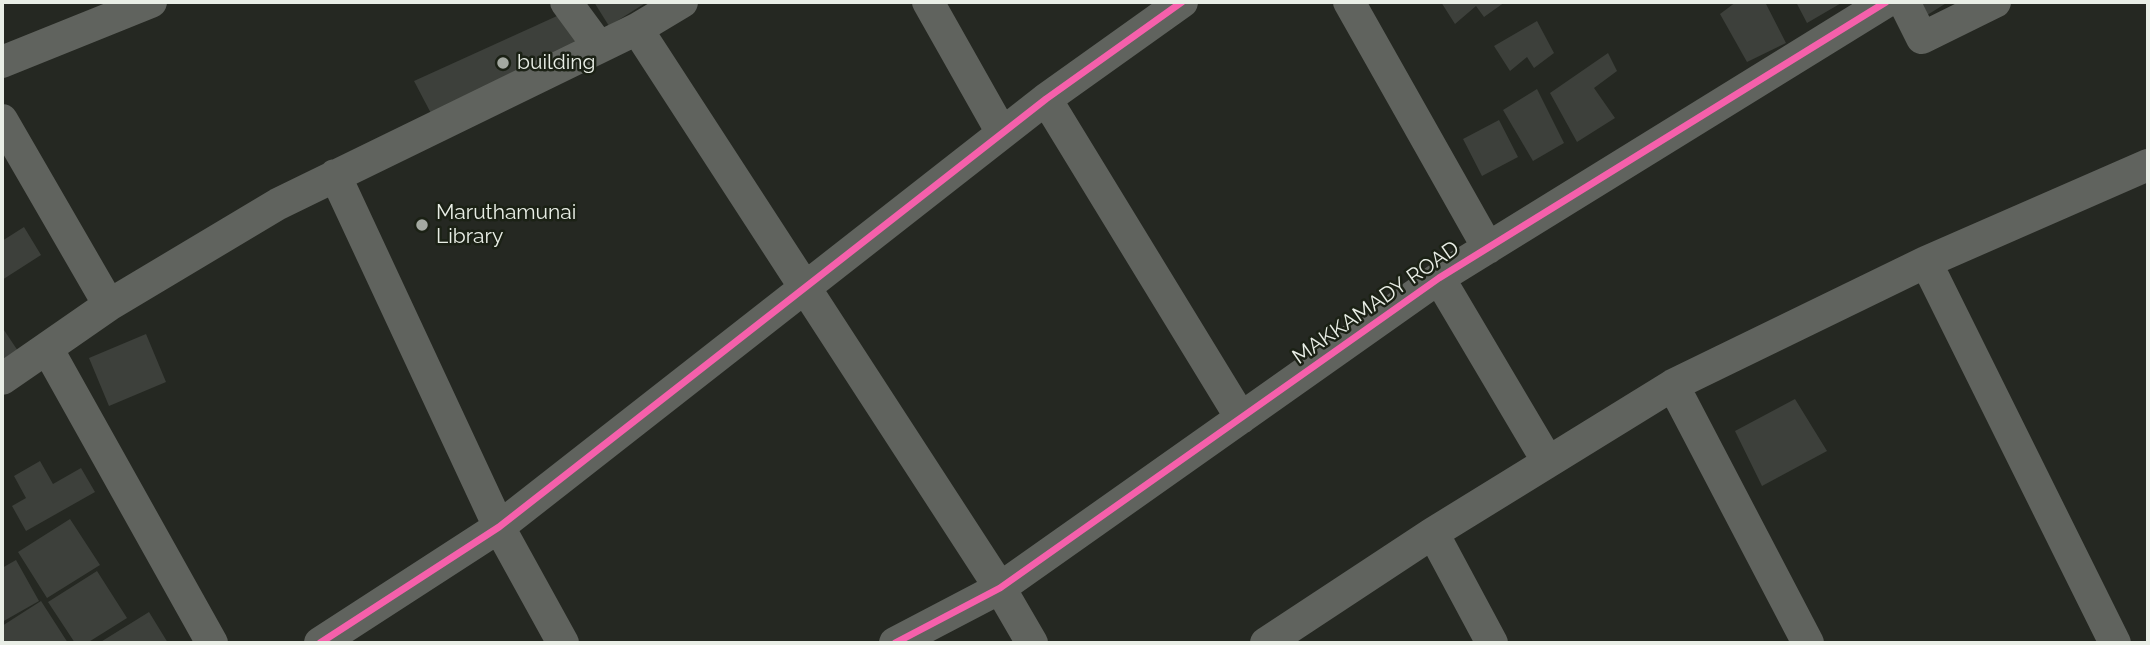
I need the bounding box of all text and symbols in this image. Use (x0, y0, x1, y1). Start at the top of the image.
place label: building (517, 50, 596, 76)
marker: building (495, 55, 511, 71)
place label: Maruthamunai Library (436, 200, 576, 250)
marker: Maruthamunai Library (414, 217, 430, 233)
street label: MAKKAMADY ROAD (1288, 236, 1464, 370)

